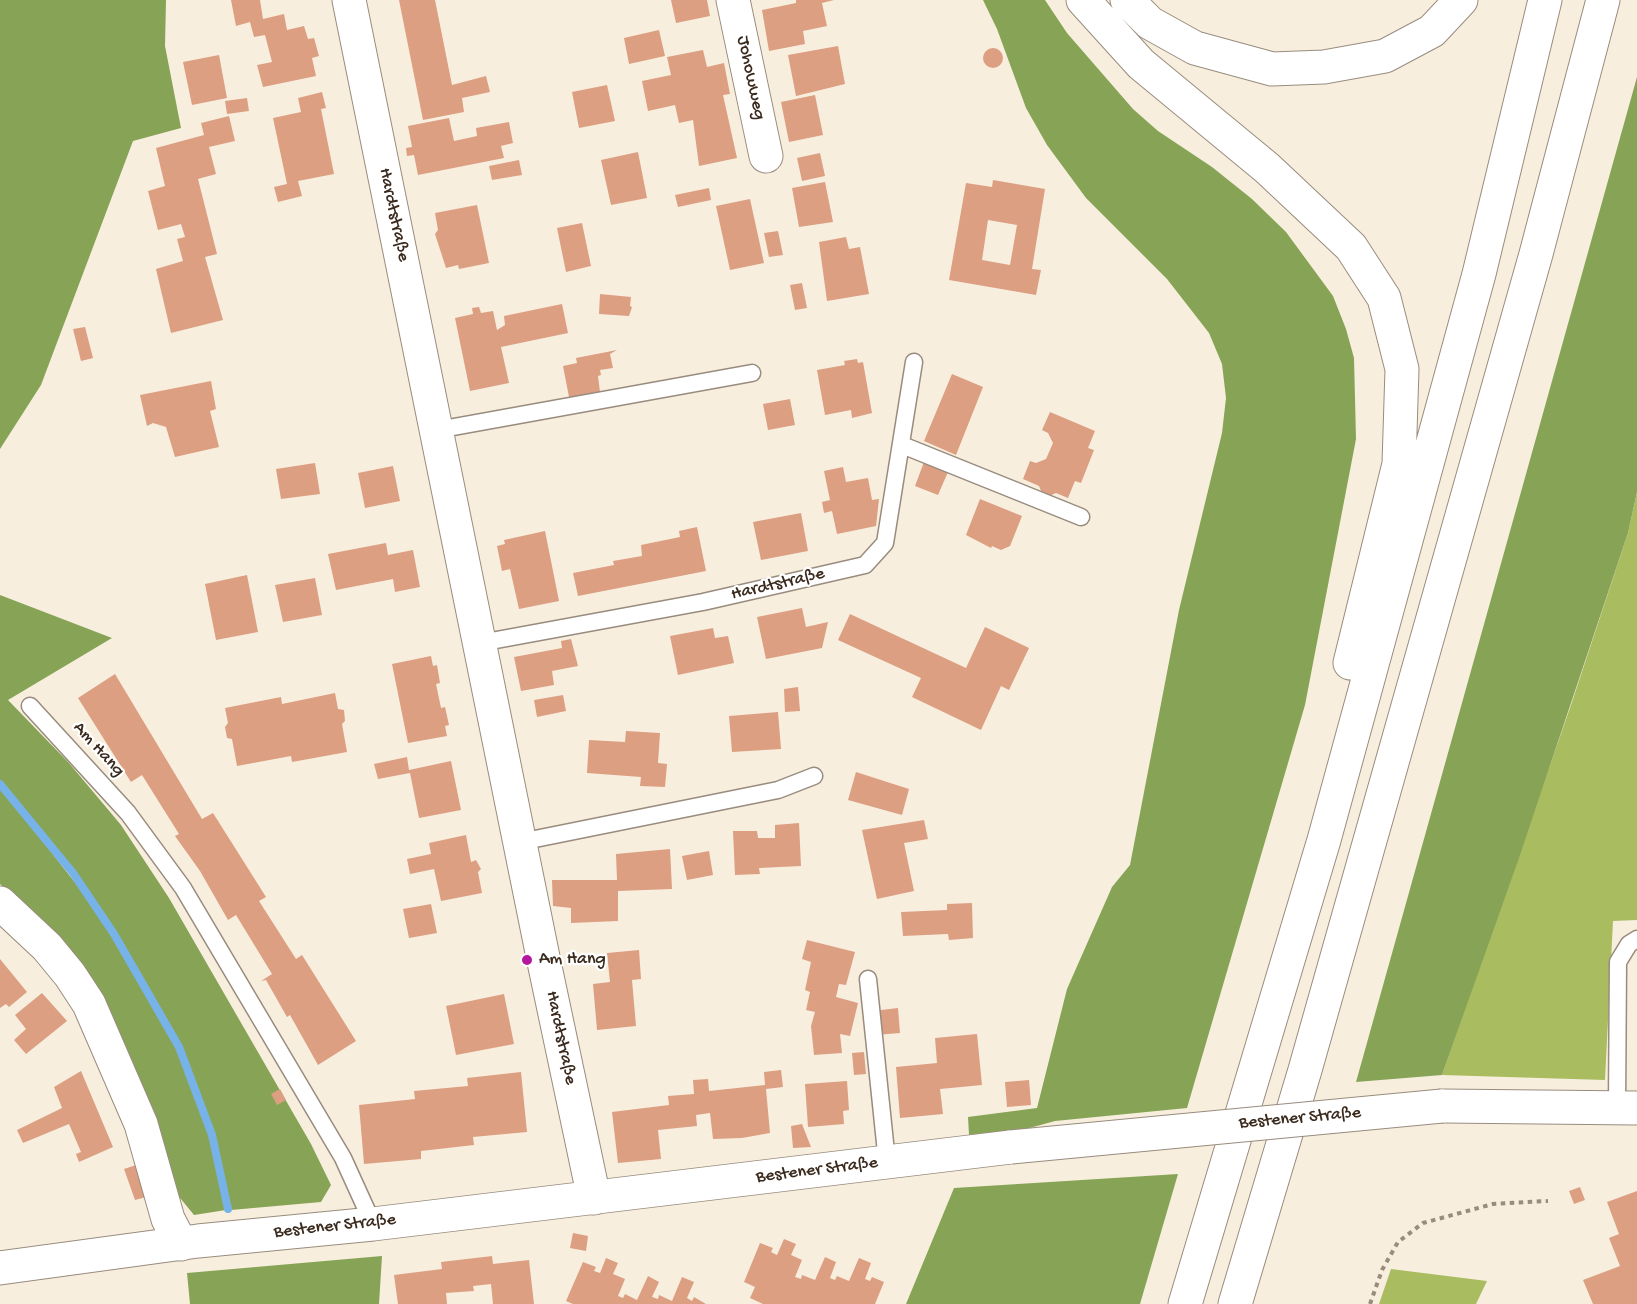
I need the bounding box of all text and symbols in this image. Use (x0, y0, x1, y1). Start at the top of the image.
street label: Johowweg (731, 34, 769, 122)
street label: Hardtstraße (373, 166, 413, 264)
street label: Hardtstraße (729, 564, 827, 606)
street label: Am Hang (68, 718, 128, 782)
place label: Am Hang (539, 949, 606, 971)
marker: Am Hang (520, 953, 534, 967)
street label: Hardtstraße (540, 989, 580, 1087)
street label: Bestener Straße (1238, 1103, 1362, 1135)
street label: Bestener Straße (755, 1153, 879, 1189)
street label: Bestener Straße (273, 1210, 397, 1244)

